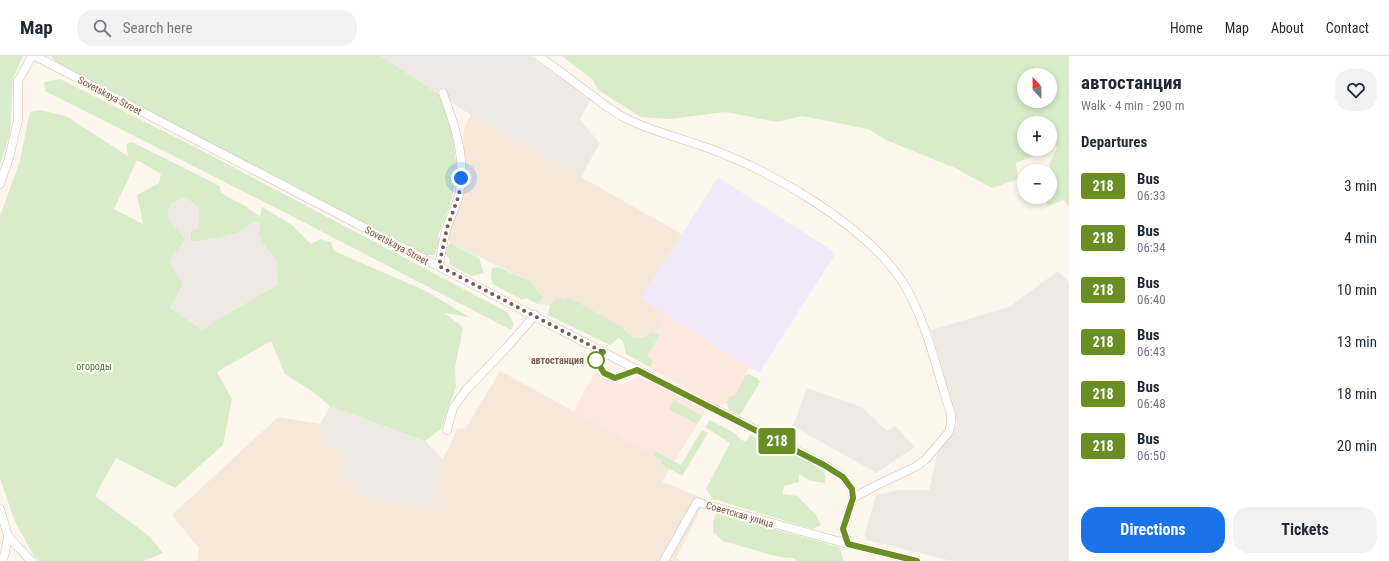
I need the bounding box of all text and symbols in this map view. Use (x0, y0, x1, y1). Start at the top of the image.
search box (77, 10, 357, 46)
text: Map (20, 16, 53, 39)
icon: search (91, 17, 113, 39)
text: Search here (123, 19, 193, 37)
text: Home (1170, 20, 1203, 36)
text: Map (1225, 20, 1249, 36)
text: About (1271, 20, 1304, 36)
text: Contact (1326, 20, 1369, 36)
north arrow (1017, 68, 1057, 108)
map controls (1017, 68, 1057, 204)
button: heart (1335, 69, 1377, 111)
text: автостанция (1081, 71, 1182, 94)
street label: Sovetskaya Street (76, 74, 143, 117)
text: Walk · 4 min · 290 m (1081, 98, 1185, 113)
button: + (1017, 116, 1057, 156)
text: Departures (1081, 133, 1147, 151)
button: − (1017, 164, 1057, 204)
your location (451, 168, 471, 188)
text: Bus (1137, 170, 1160, 188)
text: 3 min (1344, 177, 1377, 195)
text: 218 (1092, 178, 1114, 194)
text: 06:33 (1137, 188, 1166, 203)
text: Bus (1137, 222, 1160, 240)
street label: Sovetskaya Street (363, 224, 430, 267)
text: 4 min (1344, 229, 1377, 247)
text: 218 (1092, 230, 1114, 246)
text: 06:34 (1137, 240, 1166, 255)
text: Bus (1137, 274, 1160, 292)
text: 10 min (1337, 281, 1377, 299)
text: 218 (1092, 282, 1114, 298)
text: 06:40 (1137, 292, 1166, 307)
text: Bus (1137, 326, 1160, 344)
text: 13 min (1337, 333, 1377, 351)
text: 218 (1092, 334, 1114, 350)
text: 06:43 (1137, 344, 1166, 359)
marker: автостанция (587, 351, 605, 369)
place label: автостанция (531, 355, 584, 366)
park label: огороды (76, 361, 112, 372)
text: Bus (1137, 378, 1160, 396)
text: 18 min (1337, 385, 1377, 403)
text: 218 (1092, 386, 1114, 402)
text: 06:48 (1137, 396, 1166, 411)
line badge: 218 (754, 428, 800, 454)
text: Bus (1137, 430, 1160, 448)
text: 218 (766, 433, 788, 449)
text: 20 min (1337, 437, 1377, 455)
text: 218 (1092, 438, 1114, 454)
text: 06:50 (1137, 448, 1166, 463)
street label: Советская улица (705, 500, 775, 529)
button: Directions (1081, 507, 1225, 553)
button: Tickets (1233, 507, 1377, 553)

